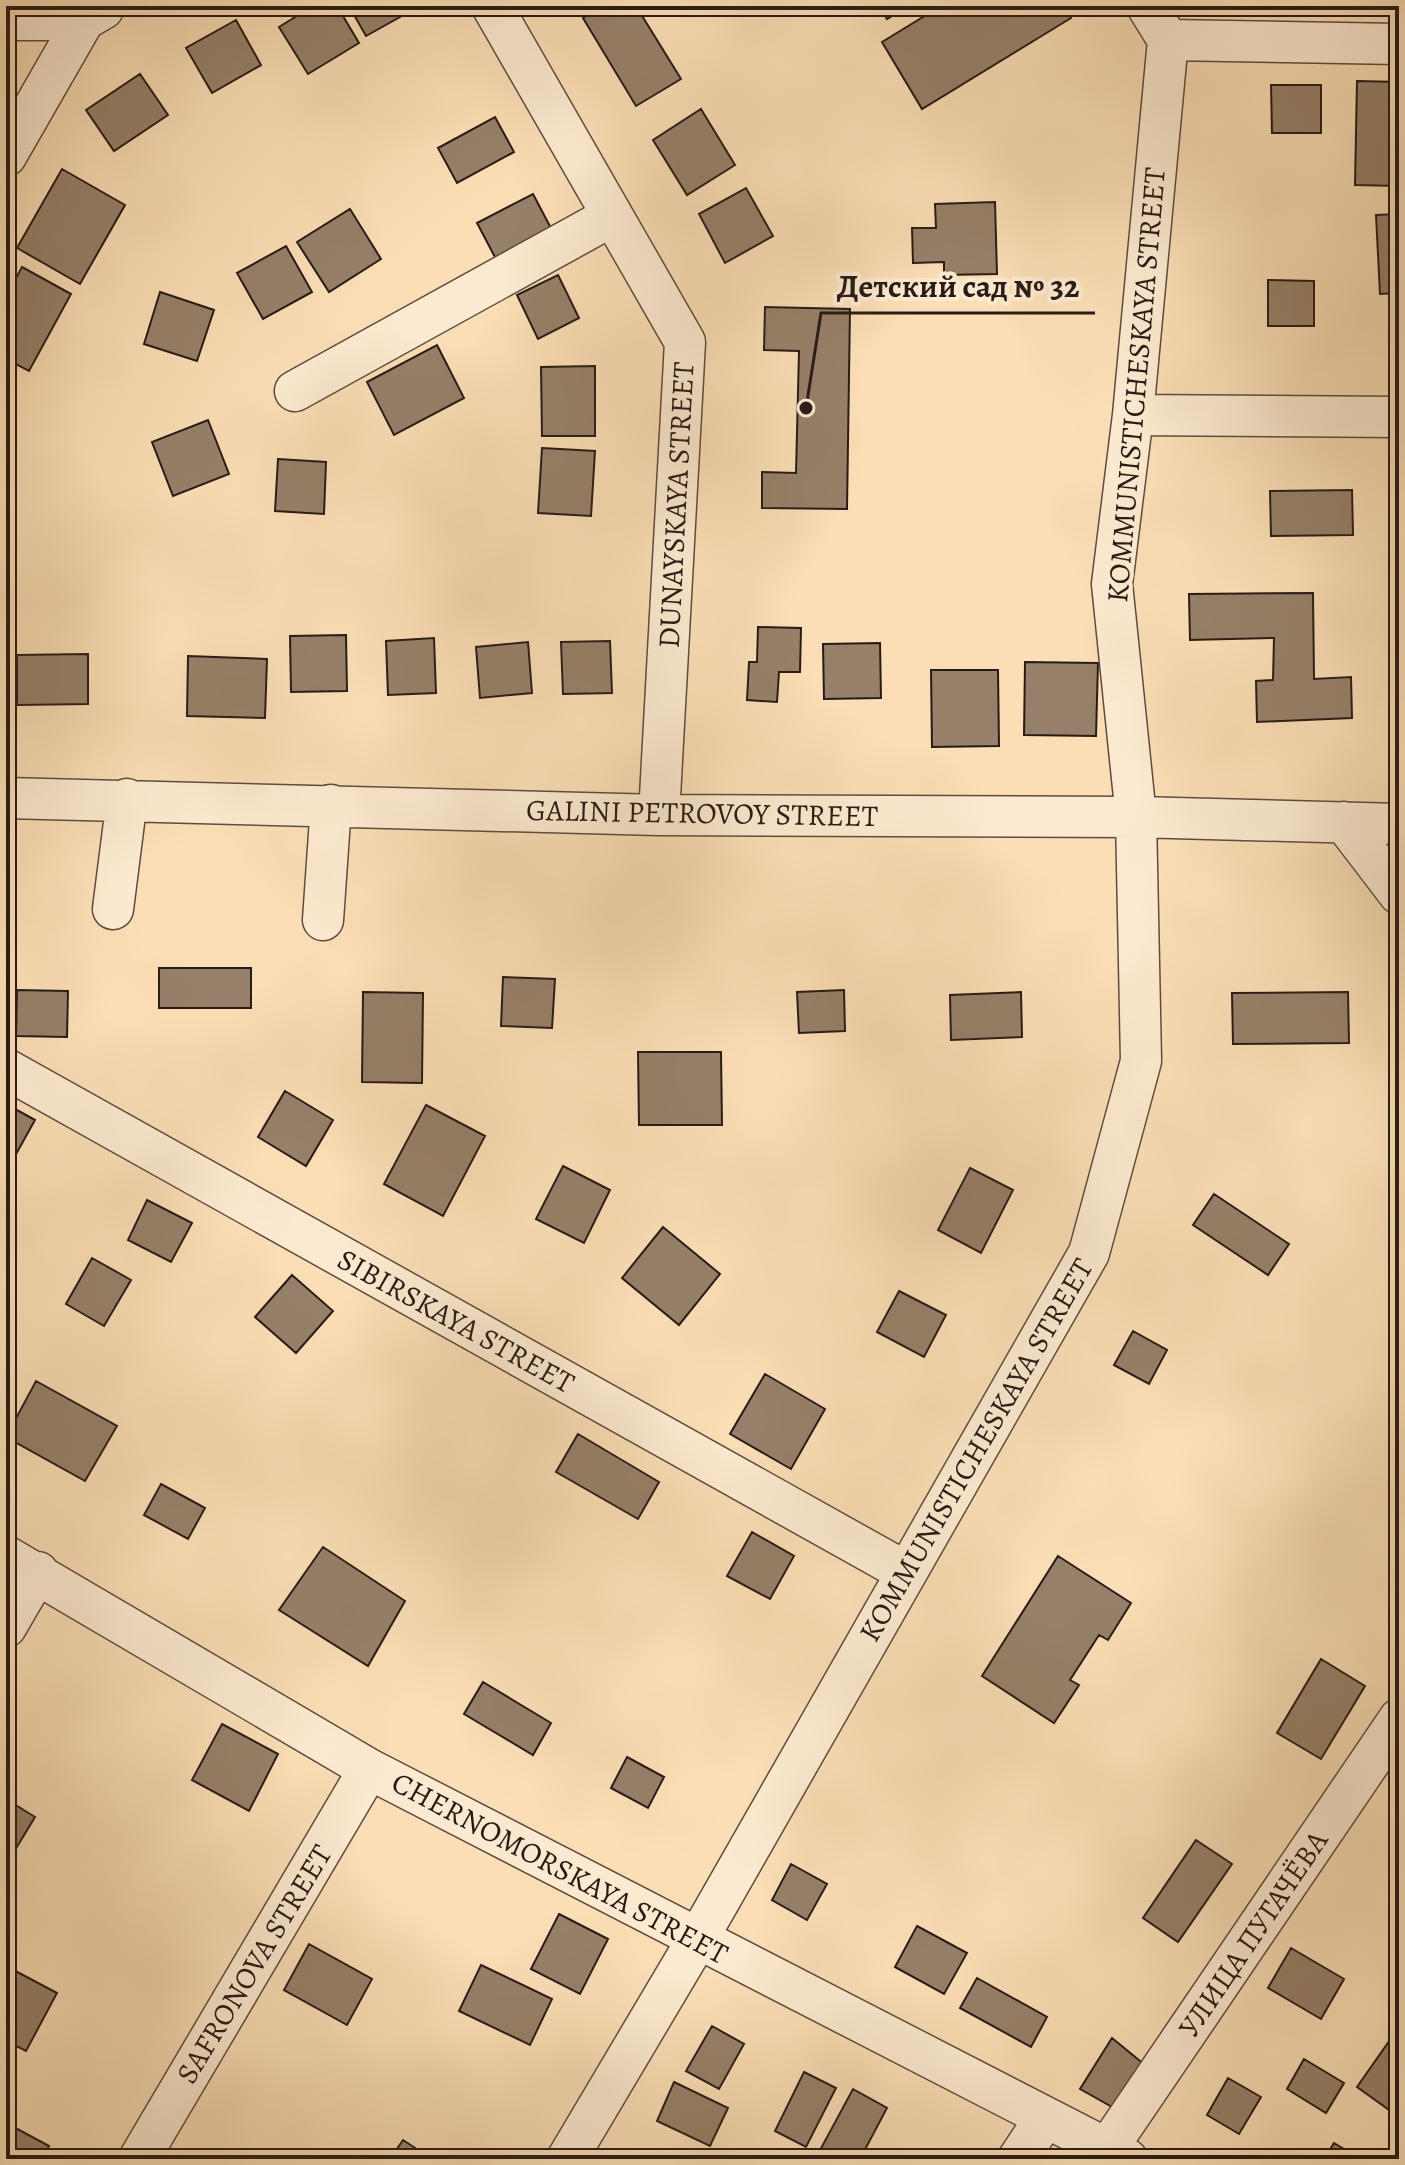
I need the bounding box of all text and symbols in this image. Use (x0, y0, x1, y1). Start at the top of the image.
street label: KOMMUNISTICHESKAYA STREET (1097, 165, 1175, 604)
callout: Детский сад № 32 (821, 257, 1095, 313)
text: Детский сад № 32 (837, 264, 1079, 308)
street label: DUNAYSKAYA STREET (649, 360, 704, 649)
street label: GALINI PETROVOY STREET (526, 790, 879, 836)
street label: SIBIRSKAYA STREET (330, 1239, 582, 1403)
street label: KOMMUNISTICHESKAYA STREET (850, 1251, 1103, 1649)
street label: CHERNOMORSKAYA STREET (385, 1762, 736, 1974)
street label: УЛИЦА ПУГАЧЁВА (1169, 1822, 1337, 2045)
street label: SAFRONOVA STREET (167, 1837, 341, 2091)

